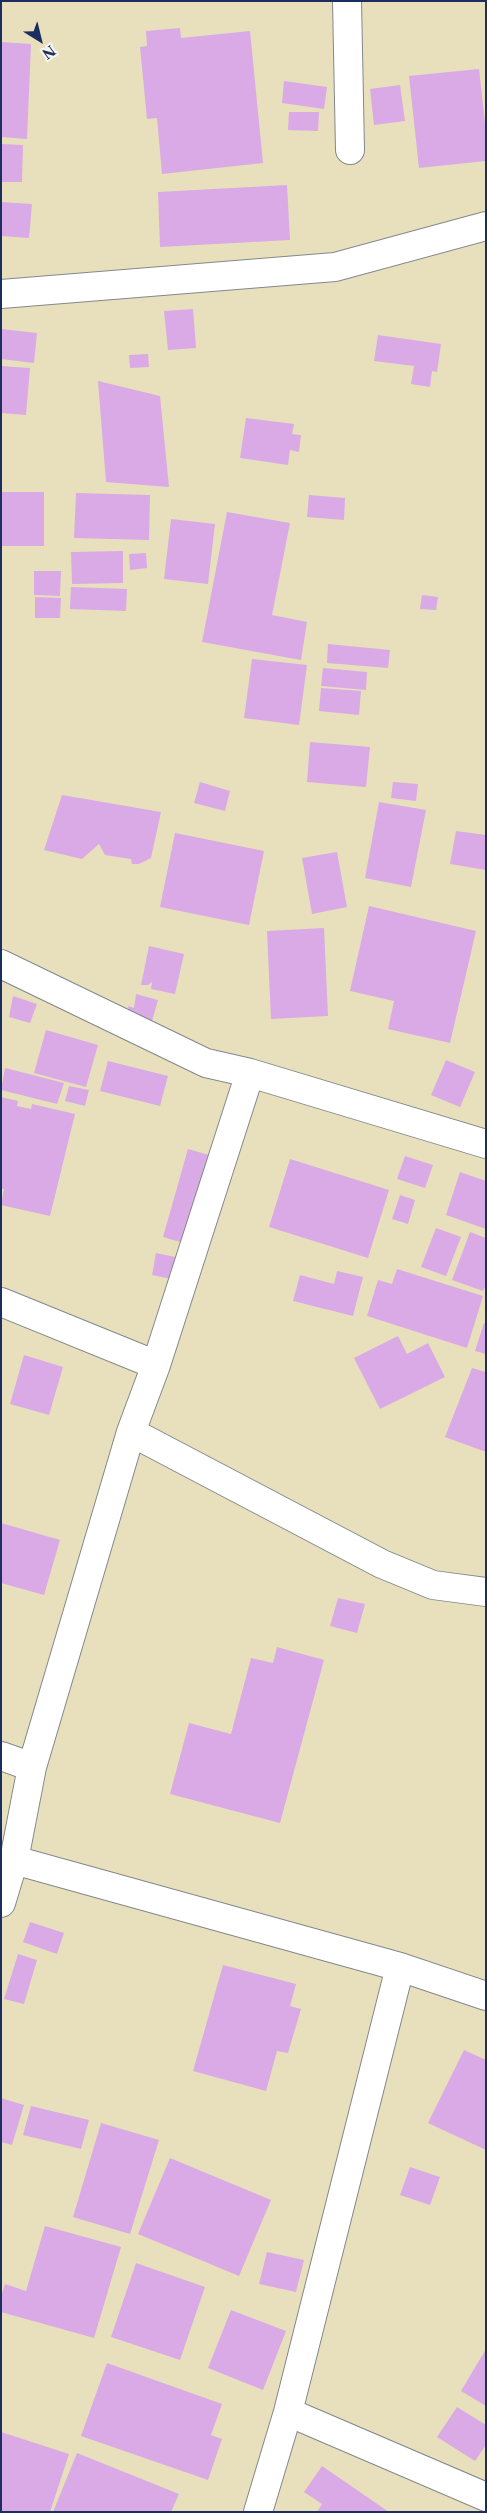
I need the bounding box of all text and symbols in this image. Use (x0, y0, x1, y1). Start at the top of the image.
north arrow (15, 15, 65, 65)
text: N (39, 41, 59, 63)

